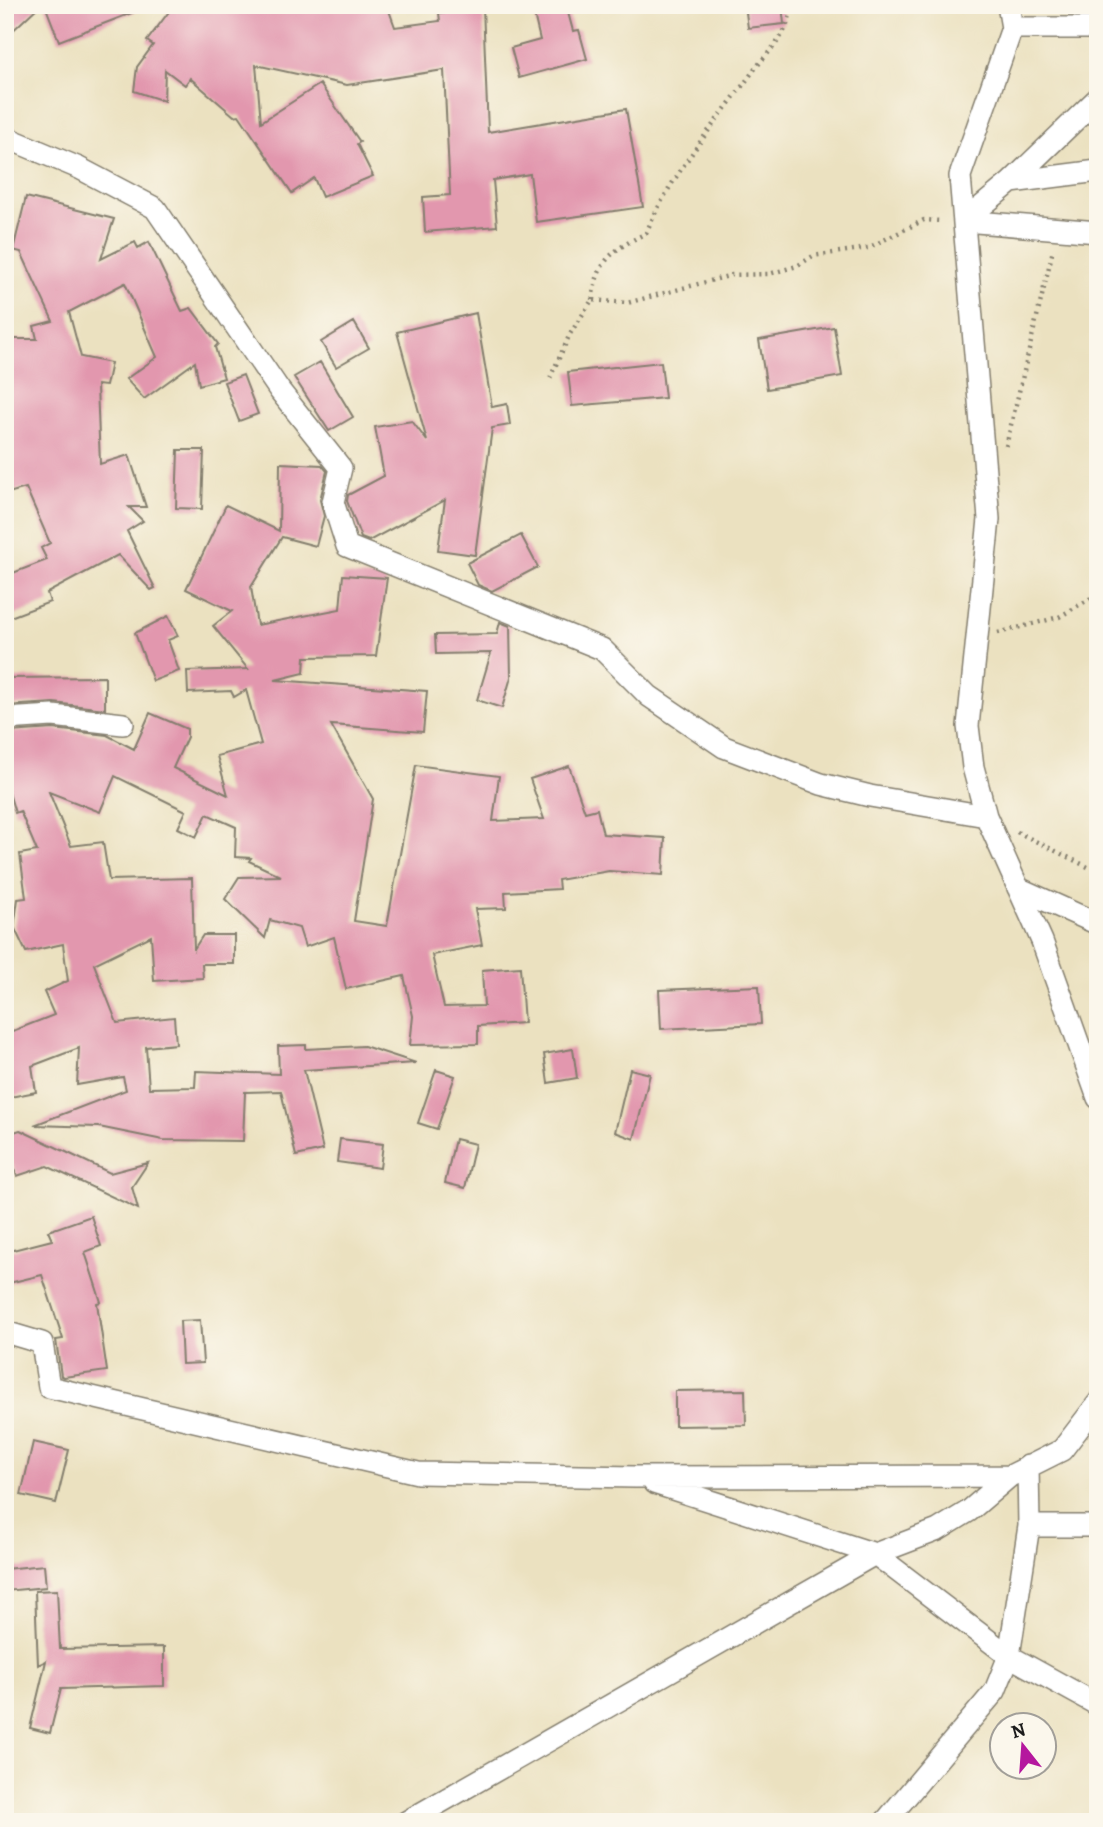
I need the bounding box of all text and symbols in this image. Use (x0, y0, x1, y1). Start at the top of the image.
north arrow (988, 1712, 1058, 1782)
text: N (1008, 1716, 1029, 1745)

